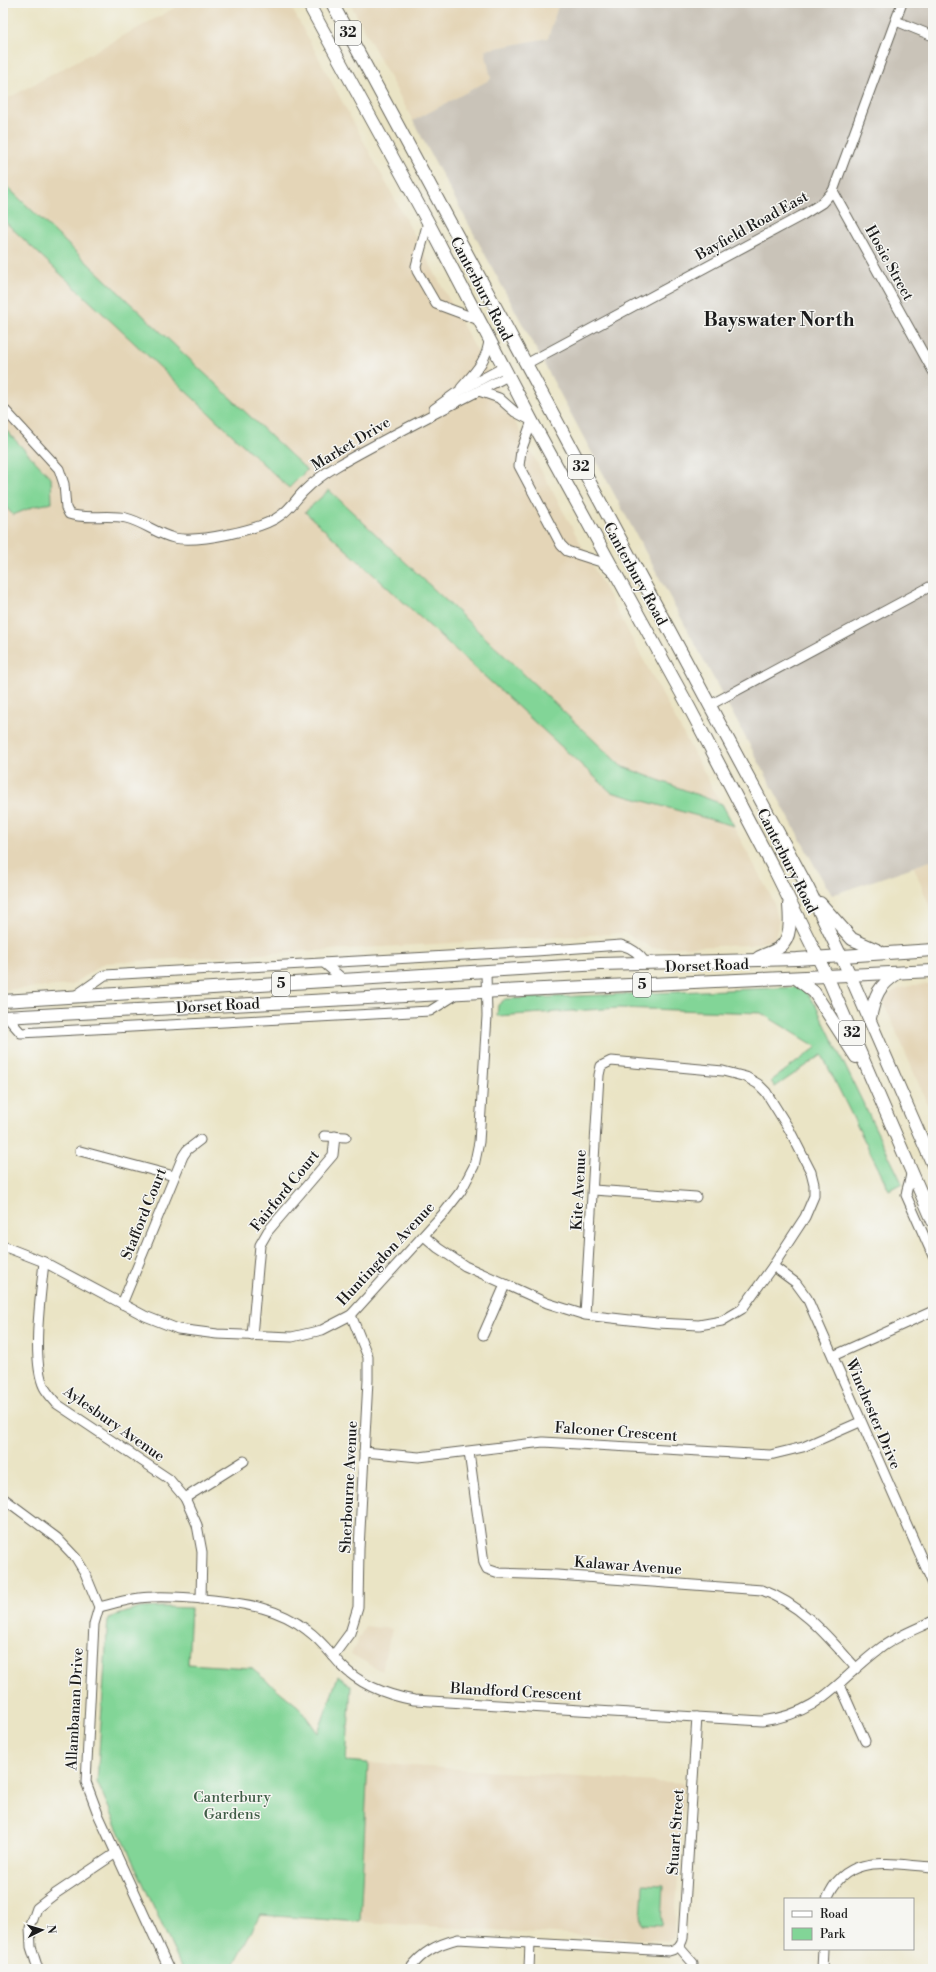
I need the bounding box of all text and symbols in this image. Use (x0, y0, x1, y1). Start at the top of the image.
road number: 32 (335, 21, 361, 45)
street label: Bayfield Road East (691, 187, 812, 265)
street label: Hosie Street (860, 222, 918, 305)
street label: Canterbury Road (446, 234, 517, 345)
district label: Bayswater North (704, 308, 855, 332)
street label: Market Drive (308, 413, 394, 475)
road number: 32 (568, 455, 594, 479)
street label: Canterbury Road (599, 519, 671, 629)
street label: Canterbury Road (752, 805, 822, 917)
street label: Dorset Road (665, 955, 750, 977)
road number: 5 (272, 972, 290, 996)
road number: 5 (633, 973, 651, 997)
street label: Dorset Road (176, 994, 261, 1018)
road number: 32 (839, 1021, 865, 1045)
street label: Fairford Court (246, 1146, 324, 1236)
street label: Kite Avenue (567, 1149, 591, 1231)
street label: Stafford Court (117, 1165, 171, 1263)
street label: Huntingdon Avenue (333, 1198, 439, 1310)
street label: Winchester Drive (841, 1355, 905, 1472)
street label: Aylesbury Avenue (59, 1381, 168, 1466)
street label: Falconer Crescent (554, 1418, 679, 1446)
street label: Sherbourne Avenue (336, 1420, 362, 1554)
street label: Kalawar Avenue (573, 1553, 683, 1579)
street label: Allambanan Drive (62, 1647, 88, 1772)
street label: Blandford Crescent (449, 1679, 583, 1705)
park label: Canterbury Gardens (193, 1788, 271, 1824)
street label: Stuart Street (664, 1788, 689, 1876)
legend (784, 1898, 914, 1950)
text: Road (820, 1907, 848, 1922)
north arrow (22, 1910, 62, 1950)
text: N (44, 1924, 58, 1934)
text: Park (820, 1927, 846, 1942)

